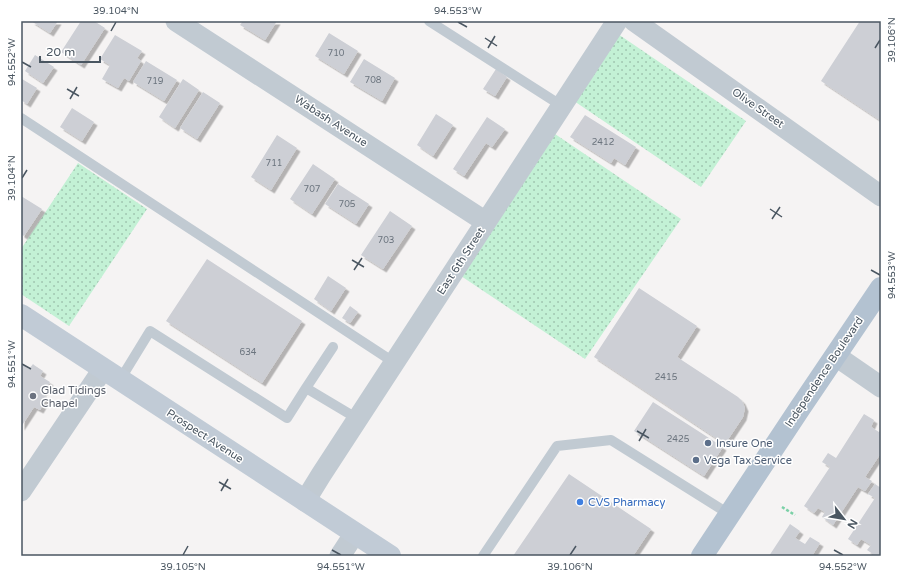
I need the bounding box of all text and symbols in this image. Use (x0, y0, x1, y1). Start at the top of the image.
text: 39.104°N (93, 5, 139, 17)
text: 94.553°W (434, 5, 482, 17)
text: 39.106°N (886, 17, 898, 63)
text: 94.552°W (6, 38, 18, 86)
scale bar (40, 38, 100, 64)
text: 20 m (46, 45, 75, 59)
house number: 710 (328, 48, 345, 59)
house number: 708 (365, 75, 382, 86)
house number: 719 (147, 76, 164, 87)
street label: Olive Street (729, 85, 787, 131)
street label: Wabash Avenue (292, 93, 370, 149)
house number: 2412 (592, 137, 614, 148)
text: 39.104°N (6, 155, 18, 201)
house number: 711 (266, 158, 282, 169)
house number: 707 (304, 184, 321, 195)
house number: 705 (339, 199, 356, 210)
street label: East 6th Street (434, 225, 488, 297)
house number: 703 (378, 235, 394, 246)
text: 94.553°W (886, 251, 898, 299)
street label: Independence Boulevard (782, 314, 866, 430)
text: 94.551°W (6, 340, 18, 388)
house number: 634 (240, 347, 257, 358)
house number: 2415 (655, 372, 678, 383)
place label: Glad Tidings Chapel (41, 384, 106, 410)
marker: Glad Tidings Chapel (28, 391, 38, 401)
street label: Prospect Avenue (164, 406, 246, 466)
house number: 2425 (667, 434, 690, 445)
place label: Insure One (716, 437, 773, 450)
marker: Insure One (703, 438, 713, 448)
place label: Vega Tax Service (704, 454, 792, 467)
marker: Vega Tax Service (691, 455, 701, 465)
place label: CVS Pharmacy (588, 496, 665, 509)
marker: CVS Pharmacy (575, 497, 585, 507)
north arrow (824, 499, 864, 539)
text: N (844, 517, 860, 531)
text: 39.105°N (160, 561, 206, 573)
text: 94.551°W (317, 561, 365, 573)
text: 39.106°N (547, 561, 593, 573)
text: 94.552°W (819, 561, 867, 573)

